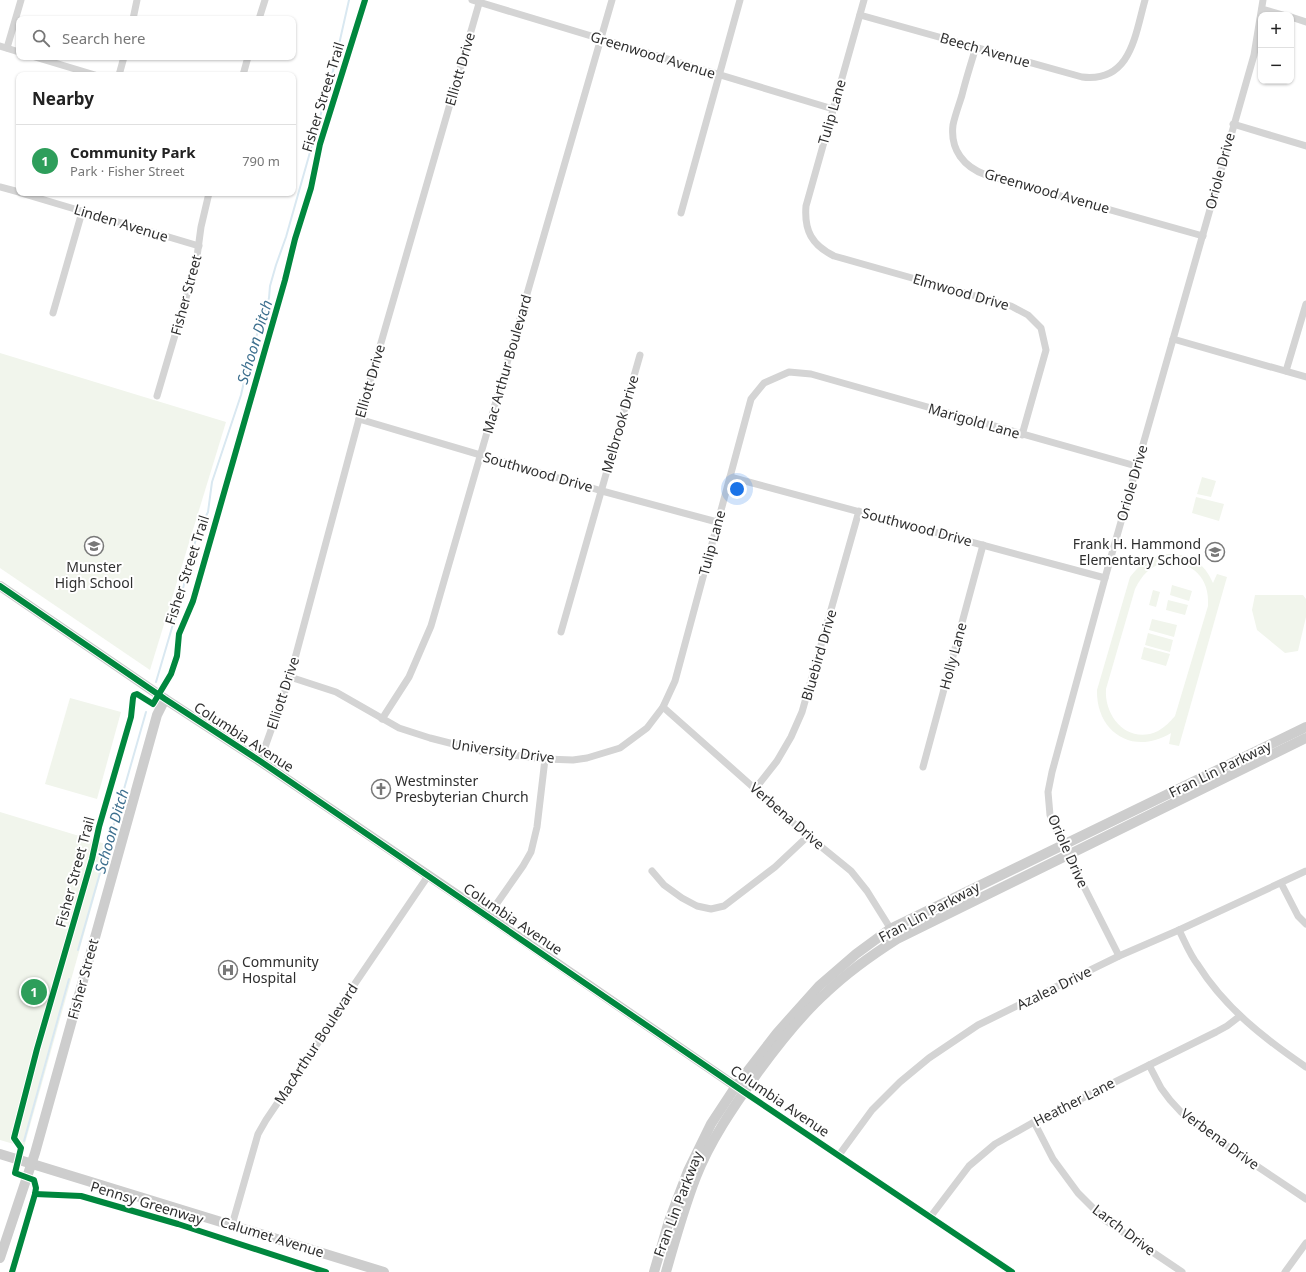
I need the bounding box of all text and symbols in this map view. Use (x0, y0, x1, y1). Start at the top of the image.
map controls (1258, 12, 1294, 84)
button: + (1258, 12, 1294, 48)
search box (16, 16, 296, 60)
icon: search (30, 27, 52, 49)
street label: Greenwood Avenue (588, 27, 718, 83)
text: Search here (62, 28, 145, 48)
street label: Beech Avenue (938, 28, 1033, 72)
street label: Elliott Drive (440, 30, 479, 108)
street label: Fisher Street Trail (297, 40, 348, 154)
button: − (1258, 48, 1294, 84)
street label: Tulip Lane (813, 77, 850, 147)
text: Nearby (32, 87, 94, 110)
street label: Oriole Drive (1200, 130, 1239, 211)
text: Community Park (70, 142, 196, 162)
text: 1 (41, 152, 49, 170)
text: 790 m (242, 152, 280, 170)
text: Park · Fisher Street (70, 162, 184, 180)
street label: Greenwood Avenue (982, 164, 1112, 218)
street label: Linden Avenue (72, 199, 171, 246)
street label: Fisher Street (166, 252, 205, 337)
street label: Elmwood Drive (911, 269, 1012, 314)
street label: Mac Arthur Boulevard (478, 292, 535, 436)
water label: Schoon Ditch (232, 297, 276, 386)
street label: Elliott Drive (350, 342, 389, 420)
street label: Melbrook Drive (596, 373, 643, 475)
street label: Marigold Lane (926, 398, 1022, 443)
street label: Oriole Drive (1112, 442, 1152, 523)
street label: Southwood Drive (481, 447, 595, 496)
your location (727, 479, 747, 499)
street label: Southwood Drive (860, 503, 974, 550)
street label: Tulip Lane (694, 508, 729, 578)
street label: Fisher Street Trail (160, 513, 213, 627)
place label: Frank H. Hammond Elementary School (1073, 534, 1201, 569)
school or university icon: Munster High School (83, 535, 105, 557)
school or university icon: Frank H. Hammond Elementary School (1204, 541, 1226, 563)
place label: Munster High School (55, 557, 133, 592)
street label: Bluebird Drive (796, 607, 841, 703)
street label: Holly Lane (934, 620, 971, 691)
street label: Elliott Drive (262, 654, 303, 732)
street label: Columbia Avenue (191, 697, 298, 776)
street label: University Drive (450, 734, 556, 767)
street label: Fran Lin Parkway (1165, 735, 1275, 802)
place label: Westminster Presbyterian Church (395, 771, 529, 806)
church icon: Westminster Presbyterian Church (370, 778, 392, 800)
street label: Verbena Drive (746, 778, 829, 853)
water label: Schoon Ditch (89, 786, 133, 875)
street label: Oriole Drive (1044, 811, 1093, 891)
street label: Fisher Street Trail (51, 814, 98, 929)
street label: Fran Lin Parkway (875, 877, 983, 946)
street label: Columbia Avenue (460, 878, 567, 959)
street label: Fisher Street (63, 936, 102, 1021)
place label: Community Hospital (242, 952, 319, 987)
hospital icon: Community Hospital (217, 959, 239, 981)
street label: Azalea Drive (1013, 961, 1094, 1014)
pin: 1 (21, 977, 47, 1007)
street label: MacArthur Boulevard (269, 980, 362, 1108)
street label: Columbia Avenue (727, 1060, 834, 1141)
street label: Heather Lane (1030, 1073, 1118, 1130)
street label: Verbena Drive (1177, 1104, 1264, 1174)
street label: Fran Lin Parkway (649, 1147, 707, 1259)
street label: Pennsy Greenway (88, 1176, 207, 1229)
street label: Larch Drive (1089, 1200, 1160, 1260)
street label: Calumet Avenue (218, 1212, 327, 1261)

